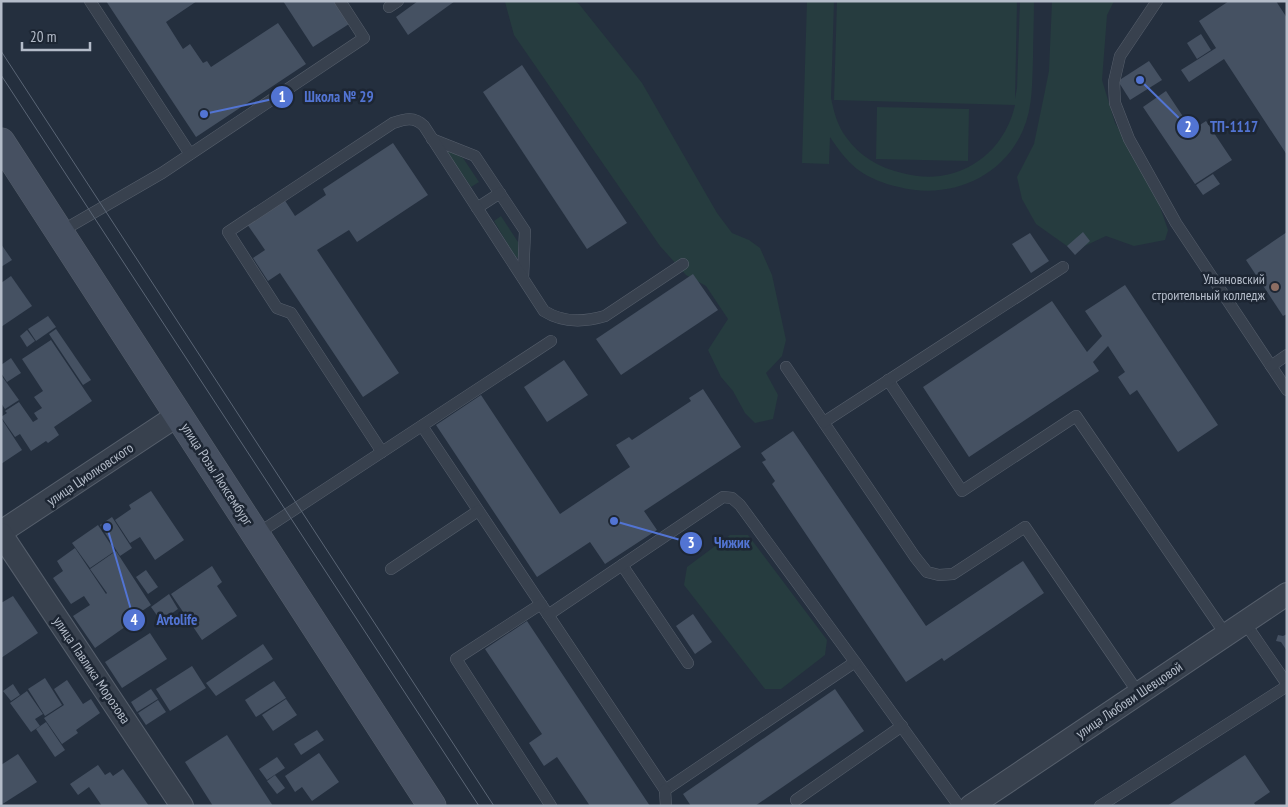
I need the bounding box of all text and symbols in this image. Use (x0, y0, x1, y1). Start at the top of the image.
scale bar (22, 20, 90, 52)
text: 20 m (30, 27, 56, 46)
callout: Школа № 29 (269, 82, 384, 112)
text: 1 (278, 87, 286, 106)
text: Школа № 29 (304, 87, 374, 106)
callout: ТП-1117 (1175, 112, 1269, 142)
text: 2 (1184, 117, 1192, 136)
text: ТП-1117 (1210, 117, 1258, 136)
place label: Ульяновский строительный колледж (1152, 270, 1265, 304)
marker: Ульяновский строительный колледж (1269, 281, 1281, 293)
street label: улица Розы Люксембург (177, 419, 257, 529)
street label: улица Циолковского (43, 438, 137, 510)
callout: Чижик (679, 528, 760, 558)
text: 3 (687, 533, 695, 552)
text: Чижик (714, 533, 751, 552)
callout: Avtolife (122, 605, 208, 635)
text: 4 (130, 610, 138, 629)
text: Avtolife (155, 610, 198, 629)
street label: улица Павлика Морозова (49, 613, 135, 727)
street label: улица Любови Шевцовой (1072, 658, 1186, 742)

